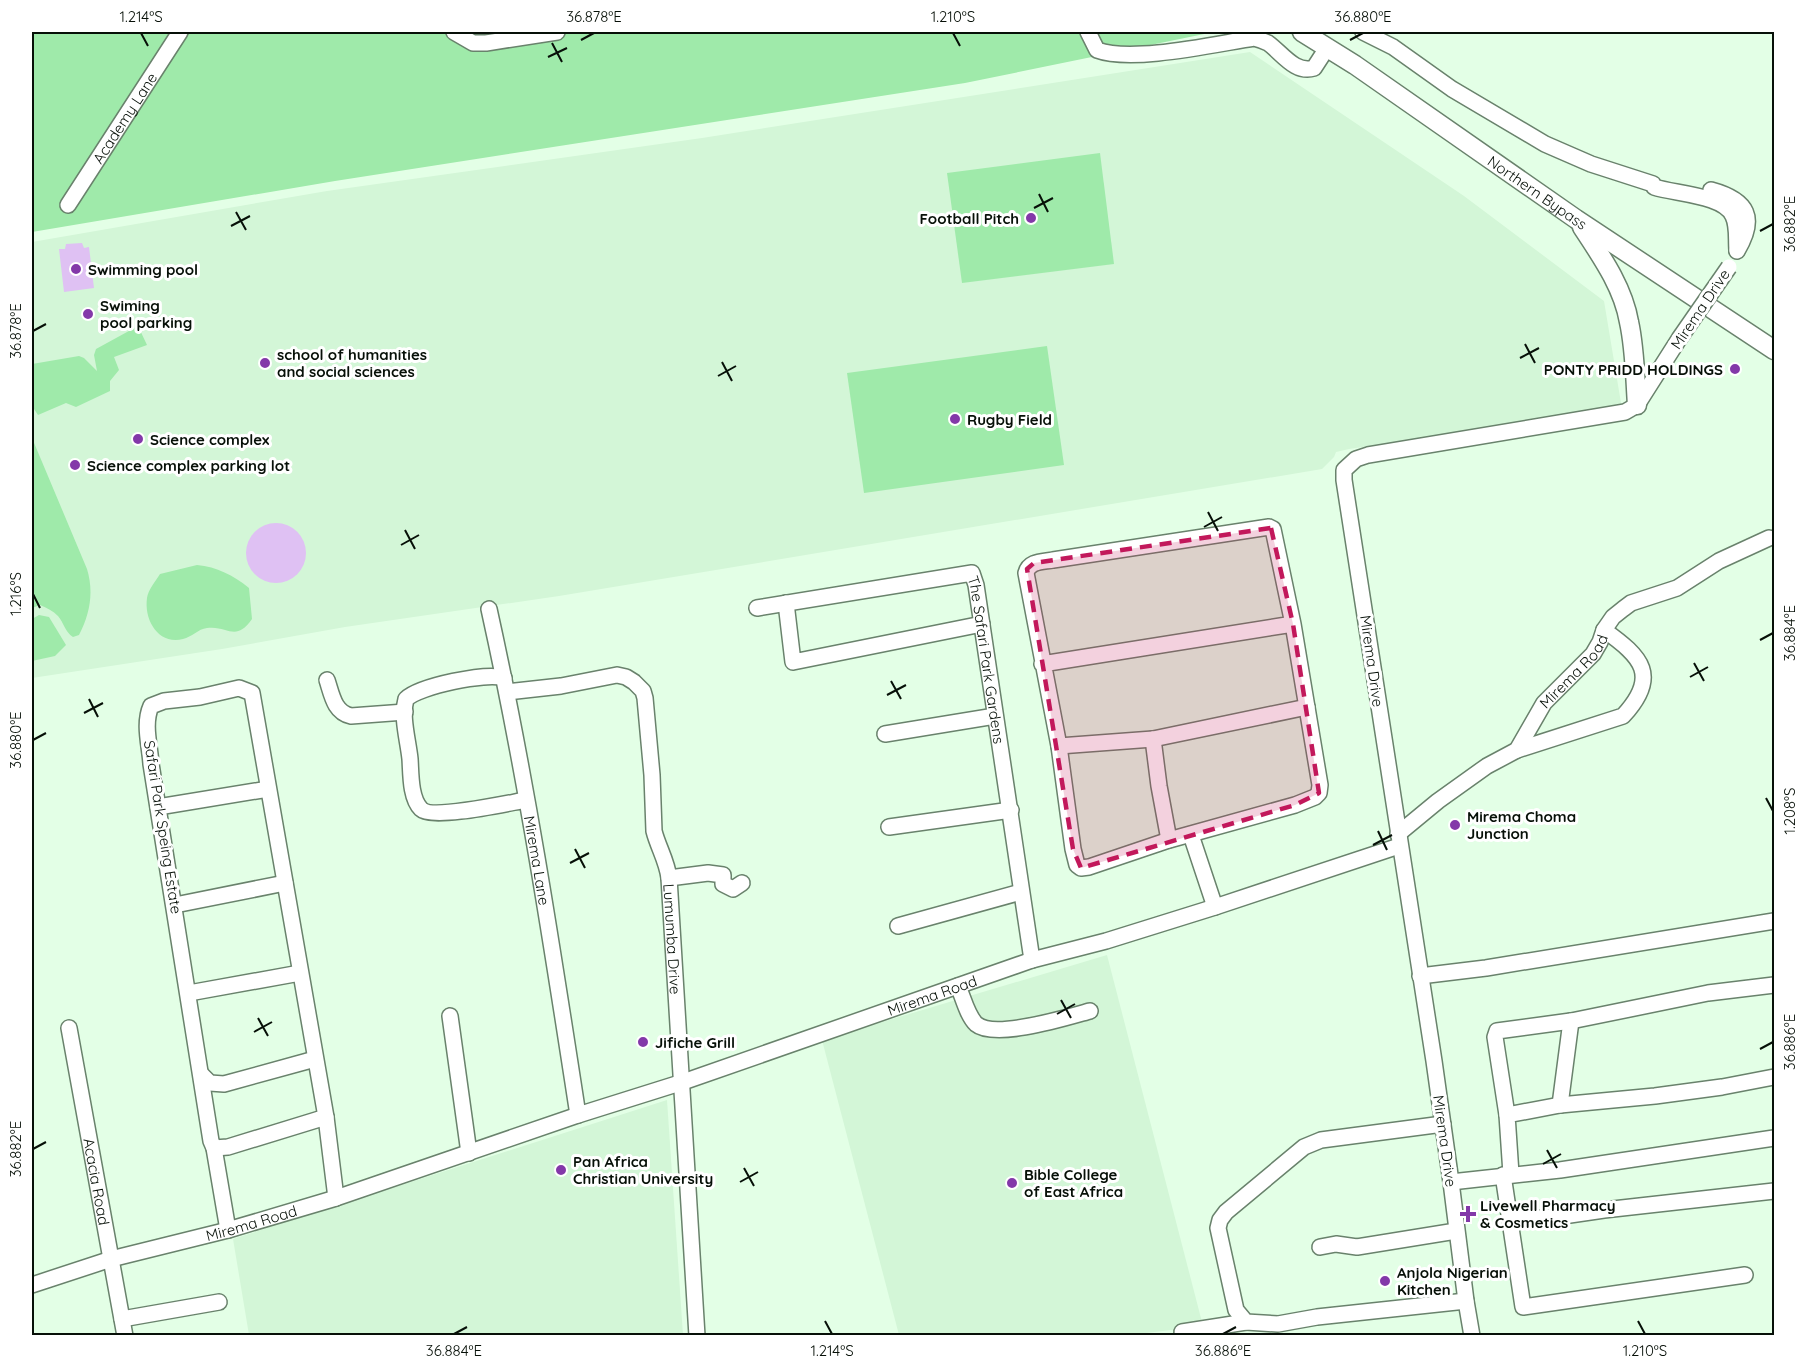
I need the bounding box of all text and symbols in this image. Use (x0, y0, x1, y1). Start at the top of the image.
text: 1.214°S (119, 7, 163, 26)
text: 36.878°E (566, 7, 622, 26)
text: 1.210°S (931, 7, 975, 26)
text: 36.880°E (1334, 7, 1392, 26)
street label: Academy Lane (88, 69, 161, 167)
street label: Northern Bypass (1484, 151, 1591, 233)
text: 36.882°E (1780, 196, 1799, 252)
place label: Football Pitch (920, 209, 1019, 228)
marker: Football Pitch (1024, 211, 1038, 225)
place label: Swimming pool (88, 260, 198, 279)
marker: Swimming pool (69, 262, 83, 276)
street label: Mirema Drive (1666, 265, 1734, 353)
place label: Swiming pool parking (100, 296, 192, 332)
text: 36.878°E (6, 303, 25, 359)
marker: Swiming pool parking (81, 307, 95, 321)
place label: school of humanities and social sciences (277, 345, 427, 381)
marker: school of humanities and social sciences (258, 356, 272, 370)
place label: PONTY PRIDD HOLDINGS (1544, 360, 1723, 379)
marker: PONTY PRIDD HOLDINGS (1728, 362, 1742, 376)
place label: Rugby Field (967, 410, 1052, 429)
marker: Rugby Field (948, 412, 962, 426)
place label: Science complex (150, 430, 270, 449)
marker: Science complex (131, 432, 145, 446)
place label: Science complex parking lot (87, 456, 290, 475)
marker: Science complex parking lot (68, 458, 82, 472)
text: 1.216°S (6, 572, 25, 616)
street label: The Safari Park Gardens (964, 573, 1009, 745)
text: 36.884°E (1780, 605, 1799, 661)
street label: Mirema Drive (1356, 614, 1388, 708)
street label: Mirema Road (1535, 632, 1611, 712)
text: 36.880°E (6, 711, 25, 769)
street label: Safari Park Speing Estate (140, 739, 186, 915)
text: 1.208°S (1780, 787, 1799, 835)
place label: Mirema Choma Junction (1467, 807, 1576, 843)
street label: Mirema Lane (520, 814, 554, 907)
marker: Mirema Choma Junction (1448, 818, 1462, 832)
street label: Lumumba Drive (660, 883, 686, 995)
street label: Mirema Road (885, 971, 979, 1019)
text: 36.886°E (1780, 1014, 1799, 1070)
place label: Jifiche Grill (655, 1033, 735, 1052)
marker: Jifiche Grill (636, 1035, 650, 1049)
street label: Mirema Drive (1429, 1094, 1461, 1188)
text: 36.882°E (6, 1121, 25, 1177)
street label: Acacia Road (80, 1136, 114, 1226)
place label: Pan Africa Christian University (573, 1152, 713, 1188)
marker: Pan Africa Christian University (554, 1163, 568, 1177)
place label: Bible College of East Africa (1024, 1165, 1123, 1201)
marker: Bible College of East Africa (1005, 1176, 1019, 1190)
place label: Livewell Pharmacy & Cosmetics (1480, 1196, 1615, 1232)
street label: Mirema Road (204, 1201, 299, 1245)
marker: Livewell Pharmacy & Cosmetics (1461, 1207, 1475, 1221)
place label: Anjola Nigerian Kitchen (1397, 1263, 1508, 1299)
marker: Anjola Nigerian Kitchen (1378, 1274, 1392, 1288)
text: 36.884°E (426, 1341, 482, 1360)
text: 1.214°S (810, 1341, 854, 1360)
text: 36.886°E (1195, 1341, 1251, 1360)
text: 1.210°S (1623, 1341, 1667, 1360)

